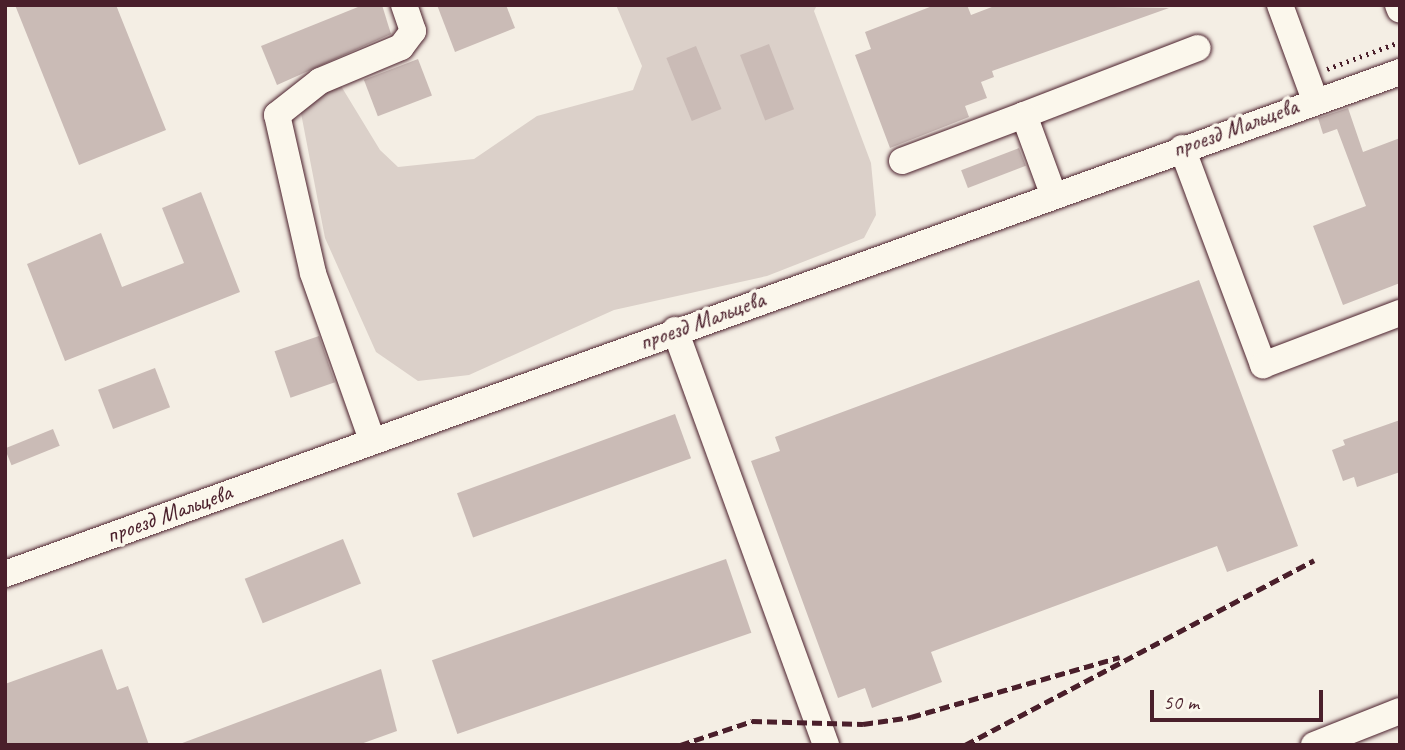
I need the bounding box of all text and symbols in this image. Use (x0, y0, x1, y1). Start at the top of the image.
street label: проезд Мальцева (1167, 92, 1303, 164)
street label: проезд Мальцева (634, 285, 770, 357)
street label: проезд Мальцева (101, 478, 237, 550)
scale bar (1153, 676, 1326, 720)
text: 50 m (1163, 689, 1199, 715)

